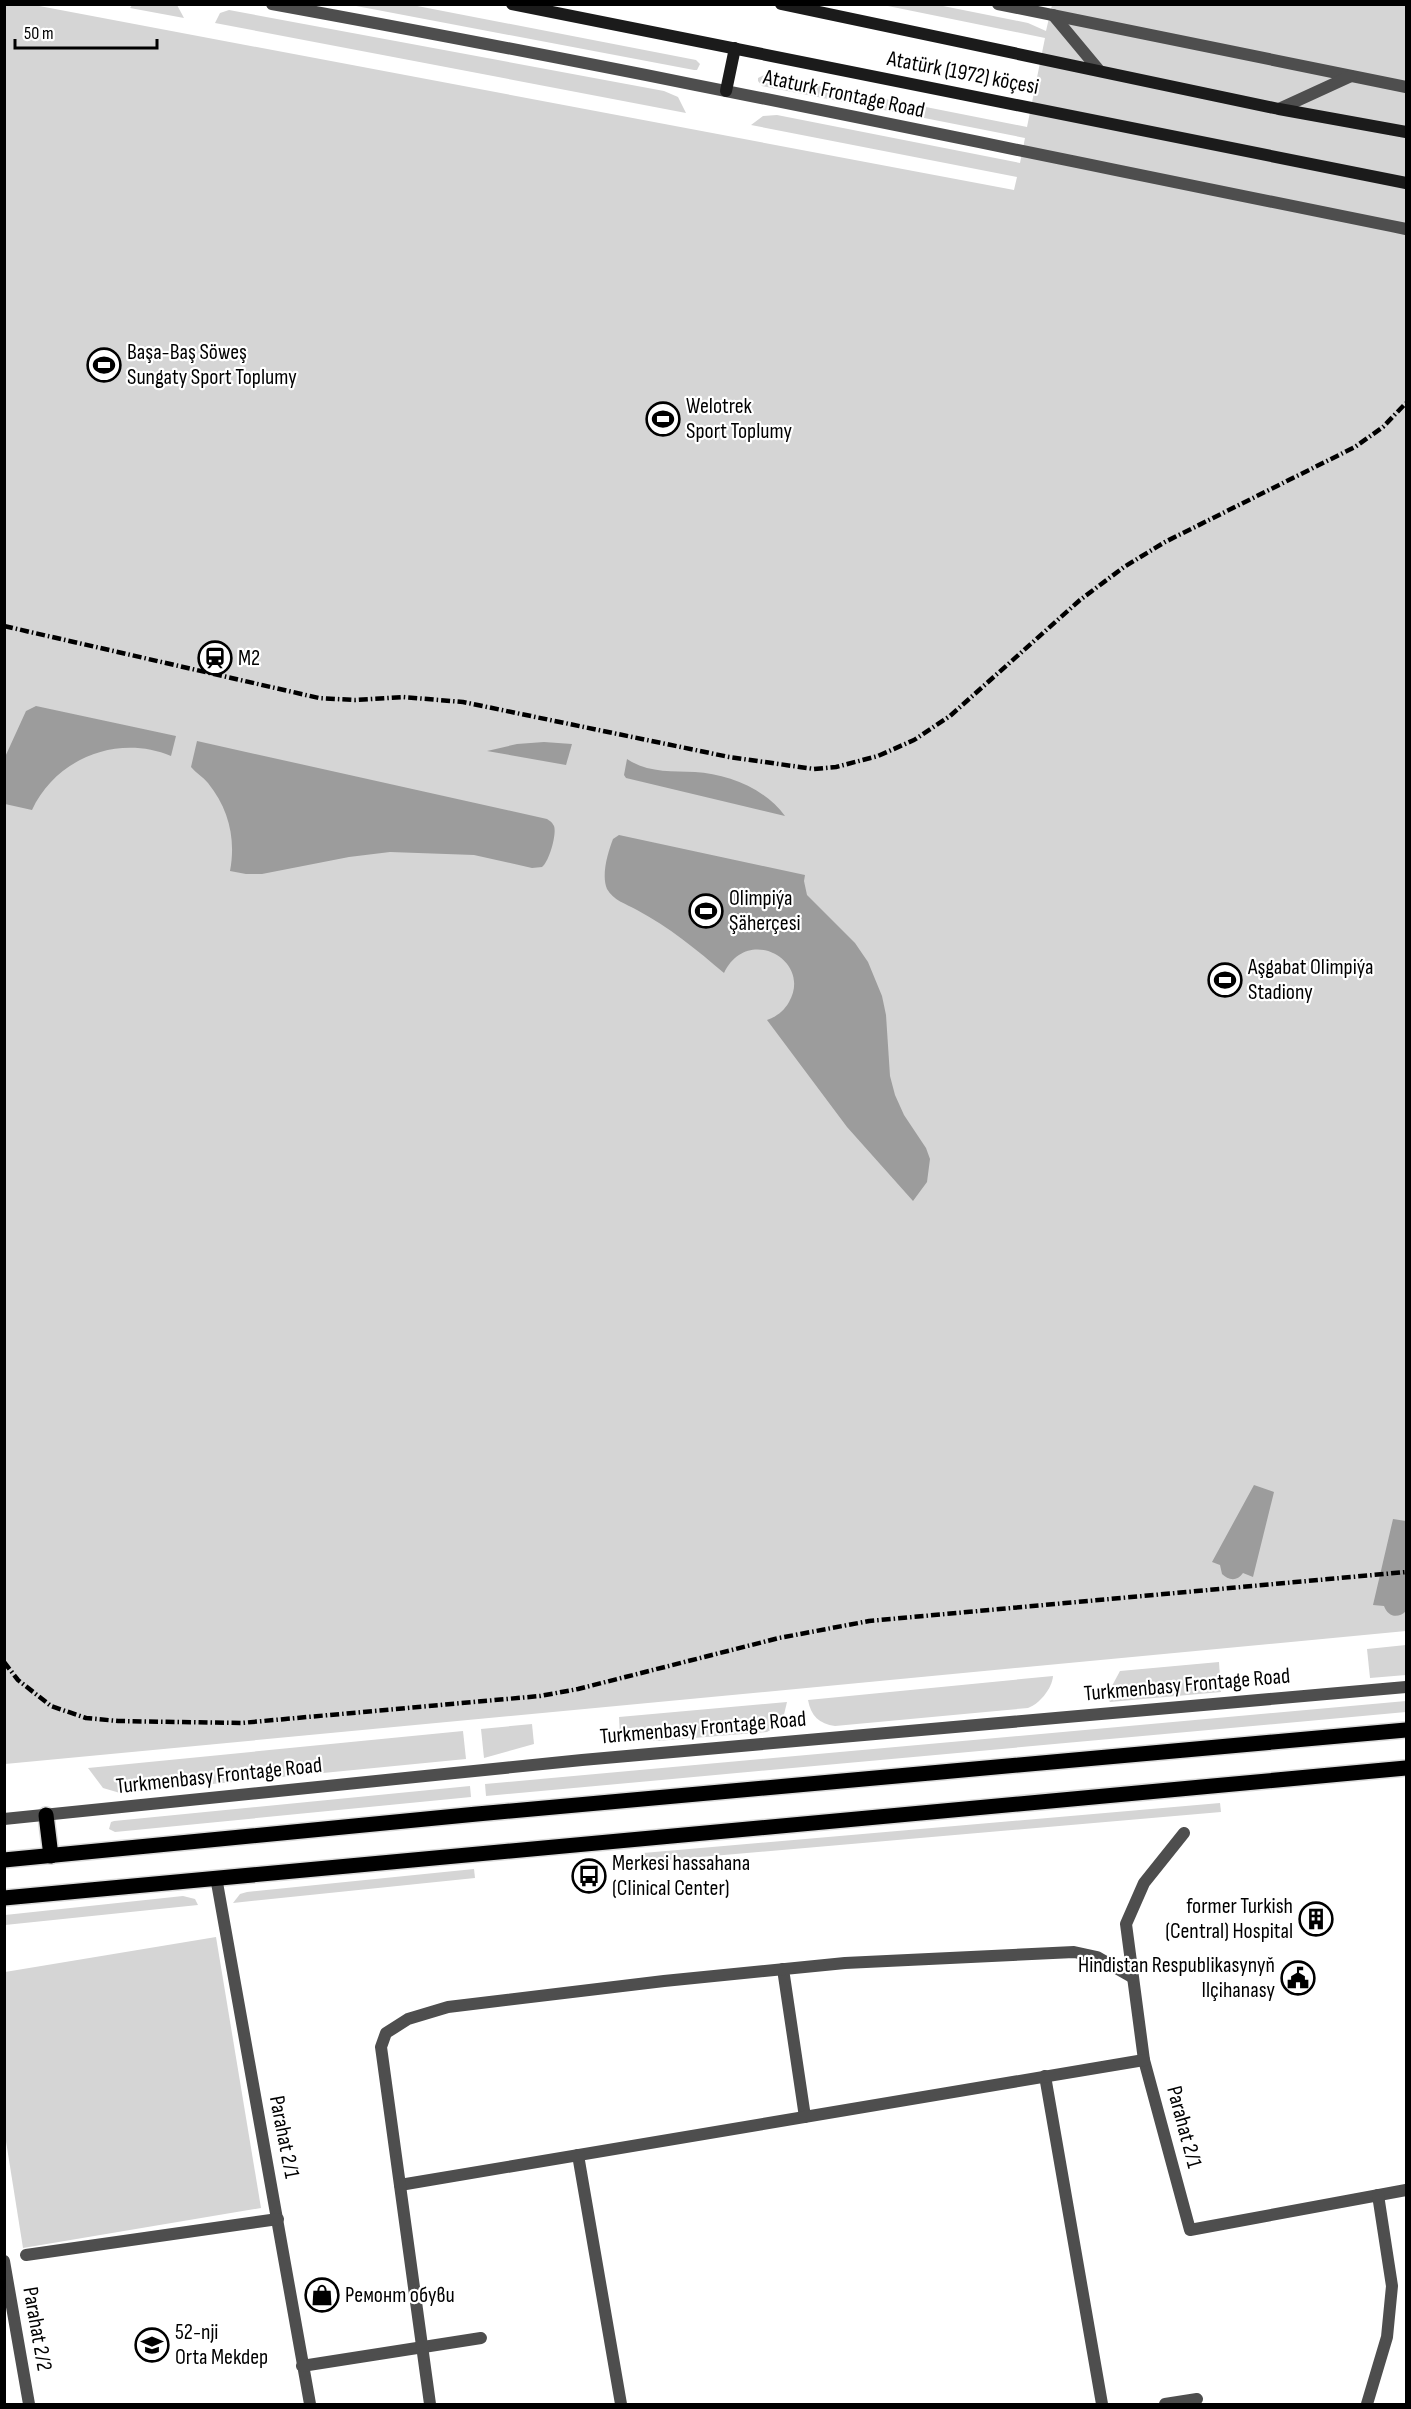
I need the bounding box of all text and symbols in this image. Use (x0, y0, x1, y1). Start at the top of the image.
scale bar (15, 12, 158, 50)
text: 50 m (24, 23, 54, 44)
street label: Atatürk (1972) köçesi (884, 45, 1041, 101)
street label: Ataturk Frontage Road (760, 63, 927, 124)
place label: Başa-Baş Söweş Sungaty Sport Toplumy (127, 339, 297, 391)
sports icon: Başa-Baş Söweş Sungaty Sport Toplumy (86, 347, 122, 383)
place label: Welotrek Sport Toplumy (686, 393, 793, 445)
sports icon: Welotrek Sport Toplumy (645, 401, 681, 437)
station icon: M2 (197, 640, 233, 676)
place label: M2 (238, 645, 260, 672)
place label: Olimpiýa Şäherçesi (729, 885, 801, 937)
sports icon: Olimpiýa Şäherçesi (688, 893, 724, 929)
place label: Aşgabat Olimpiýa Stadiony (1247, 954, 1373, 1006)
sports icon: Aşgabat Olimpiýa Stadiony (1207, 962, 1243, 998)
street label: Turkmenbasy Frontage Road (1083, 1663, 1291, 1707)
street label: Turkmenbasy Frontage Road (599, 1706, 807, 1750)
street label: Turkmenbasy Frontage Road (115, 1752, 323, 1800)
place label: Merkesi hassahana (Clinical Center) (612, 1850, 750, 1902)
bus stop icon: Merkesi hassahana (Clinical Center) (571, 1858, 607, 1894)
place label: former Turkish (Central) Hospital (1165, 1893, 1293, 1945)
building icon: former Turkish (Central) Hospital (1298, 1901, 1334, 1937)
place label: Hindistan Respublikasynyň Ilçihanasy (1078, 1952, 1276, 2004)
public building icon: Hindistan Respublikasynyň Ilçihanasy (1280, 1960, 1316, 1996)
street label: Parahat 2/1 (1160, 2083, 1208, 2171)
street label: Parahat 2/1 (263, 2093, 305, 2181)
shop icon: Ремонт обуви (304, 2277, 340, 2313)
place label: Ремонт обуви (345, 2282, 455, 2309)
street label: Parahat 2/2 (16, 2285, 58, 2373)
place label: 52-nji Orta Mekdep (175, 2319, 268, 2371)
school or university icon: 52-nji Orta Mekdep (134, 2327, 170, 2363)

